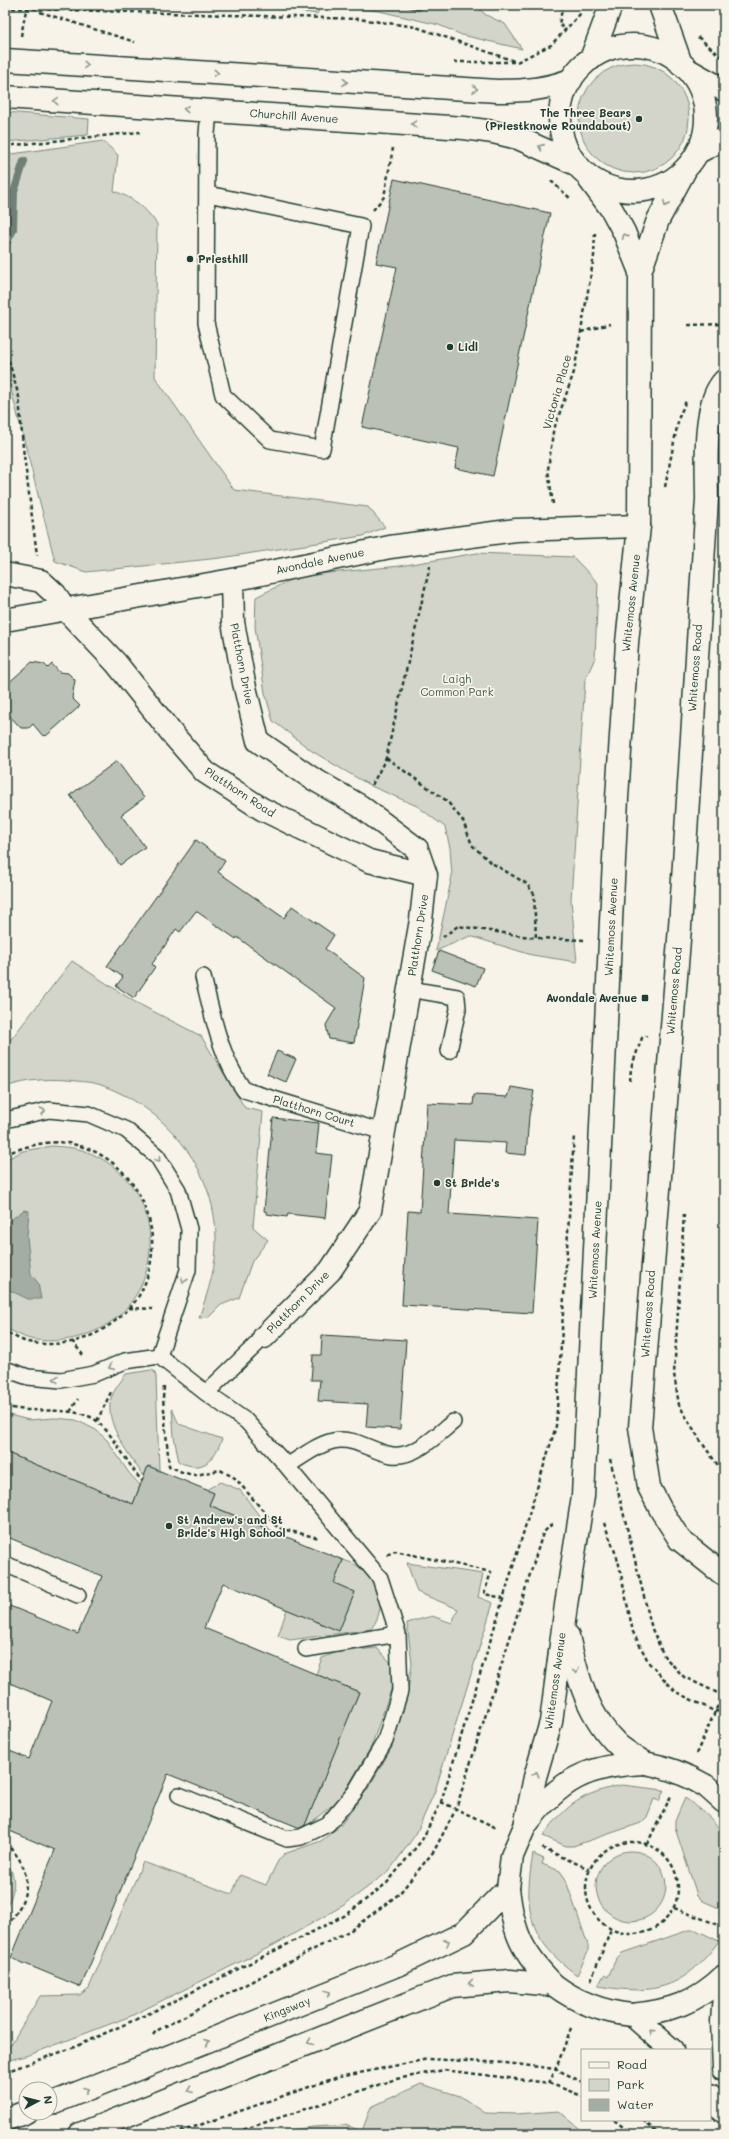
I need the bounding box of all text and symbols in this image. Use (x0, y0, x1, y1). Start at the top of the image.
one-way arrow (83, 60, 89, 69)
one-way arrow (213, 69, 219, 78)
one-way arrow (342, 77, 348, 86)
one-way arrow (472, 85, 478, 94)
one-way arrow (53, 96, 59, 105)
one-way arrow (183, 104, 189, 113)
street label: Churchill Avenue (249, 105, 339, 126)
place label: The Three Bears (Priestknowe Roundabout) (485, 105, 631, 133)
marker: The Three Bears (Priestknowe Roundabout) (634, 114, 644, 124)
one-way arrow (411, 120, 417, 129)
one-way arrow (537, 144, 544, 152)
one-way arrow (663, 200, 671, 207)
one-way arrow (622, 232, 630, 239)
place label: Priesthill (198, 251, 248, 266)
marker: Priesthill (185, 254, 195, 264)
place label: Lidl (458, 339, 478, 354)
marker: Lidl (445, 342, 455, 352)
street label: Victoria Place (539, 353, 574, 431)
street label: Avondale Avenue (274, 544, 366, 577)
street label: Whitemoss Avenue (618, 553, 643, 653)
street label: Platthorn Drive (227, 622, 258, 706)
street label: Whitemoss Road (684, 624, 705, 712)
park label: Laigh Common Park (421, 671, 494, 699)
street label: Platthorn Road (202, 763, 278, 820)
street label: Whitemoss Avenue (600, 877, 621, 977)
street label: Platthorn Drive (404, 893, 431, 977)
street label: Whitemoss Road (662, 947, 685, 1035)
place label: Avondale Avenue (546, 990, 637, 1005)
marker: Avondale Avenue (640, 993, 650, 1003)
street label: Platthorn Court (271, 1091, 357, 1130)
one-way arrow (40, 1107, 46, 1116)
one-way arrow (153, 1154, 160, 1161)
place label: St Bride's (445, 1175, 500, 1190)
marker: St Bride's (432, 1178, 442, 1188)
street label: Whitemoss Avenue (584, 1200, 605, 1300)
street label: Platthorn Drive (263, 1267, 332, 1336)
street label: Whitemoss Road (637, 1270, 658, 1358)
one-way arrow (180, 1277, 189, 1284)
one-way arrow (107, 1362, 115, 1370)
one-way arrow (53, 1375, 59, 1384)
place label: St Andrew's and St Bride's High School (177, 1512, 286, 1540)
marker: St Andrew's and St Bride's High School (164, 1521, 174, 1531)
street label: Whitemoss Avenue (540, 1631, 569, 1731)
one-way arrow (571, 1667, 580, 1674)
one-way arrow (531, 1771, 540, 1778)
one-way arrow (443, 1939, 450, 1947)
one-way arrow (468, 1978, 475, 1987)
one-way arrow (324, 1989, 331, 1997)
street label: Kingsway (261, 1992, 313, 2025)
one-way arrow (650, 2030, 657, 2037)
one-way arrow (204, 2038, 211, 2046)
one-way arrow (307, 2038, 314, 2046)
legend (581, 2049, 711, 2121)
text: Road (617, 2056, 647, 2072)
text: Park (617, 2076, 644, 2092)
north arrow (18, 2081, 58, 2121)
one-way arrow (186, 2086, 193, 2094)
one-way arrow (83, 2087, 90, 2095)
text: N (40, 2095, 56, 2105)
text: Water (617, 2096, 654, 2112)

